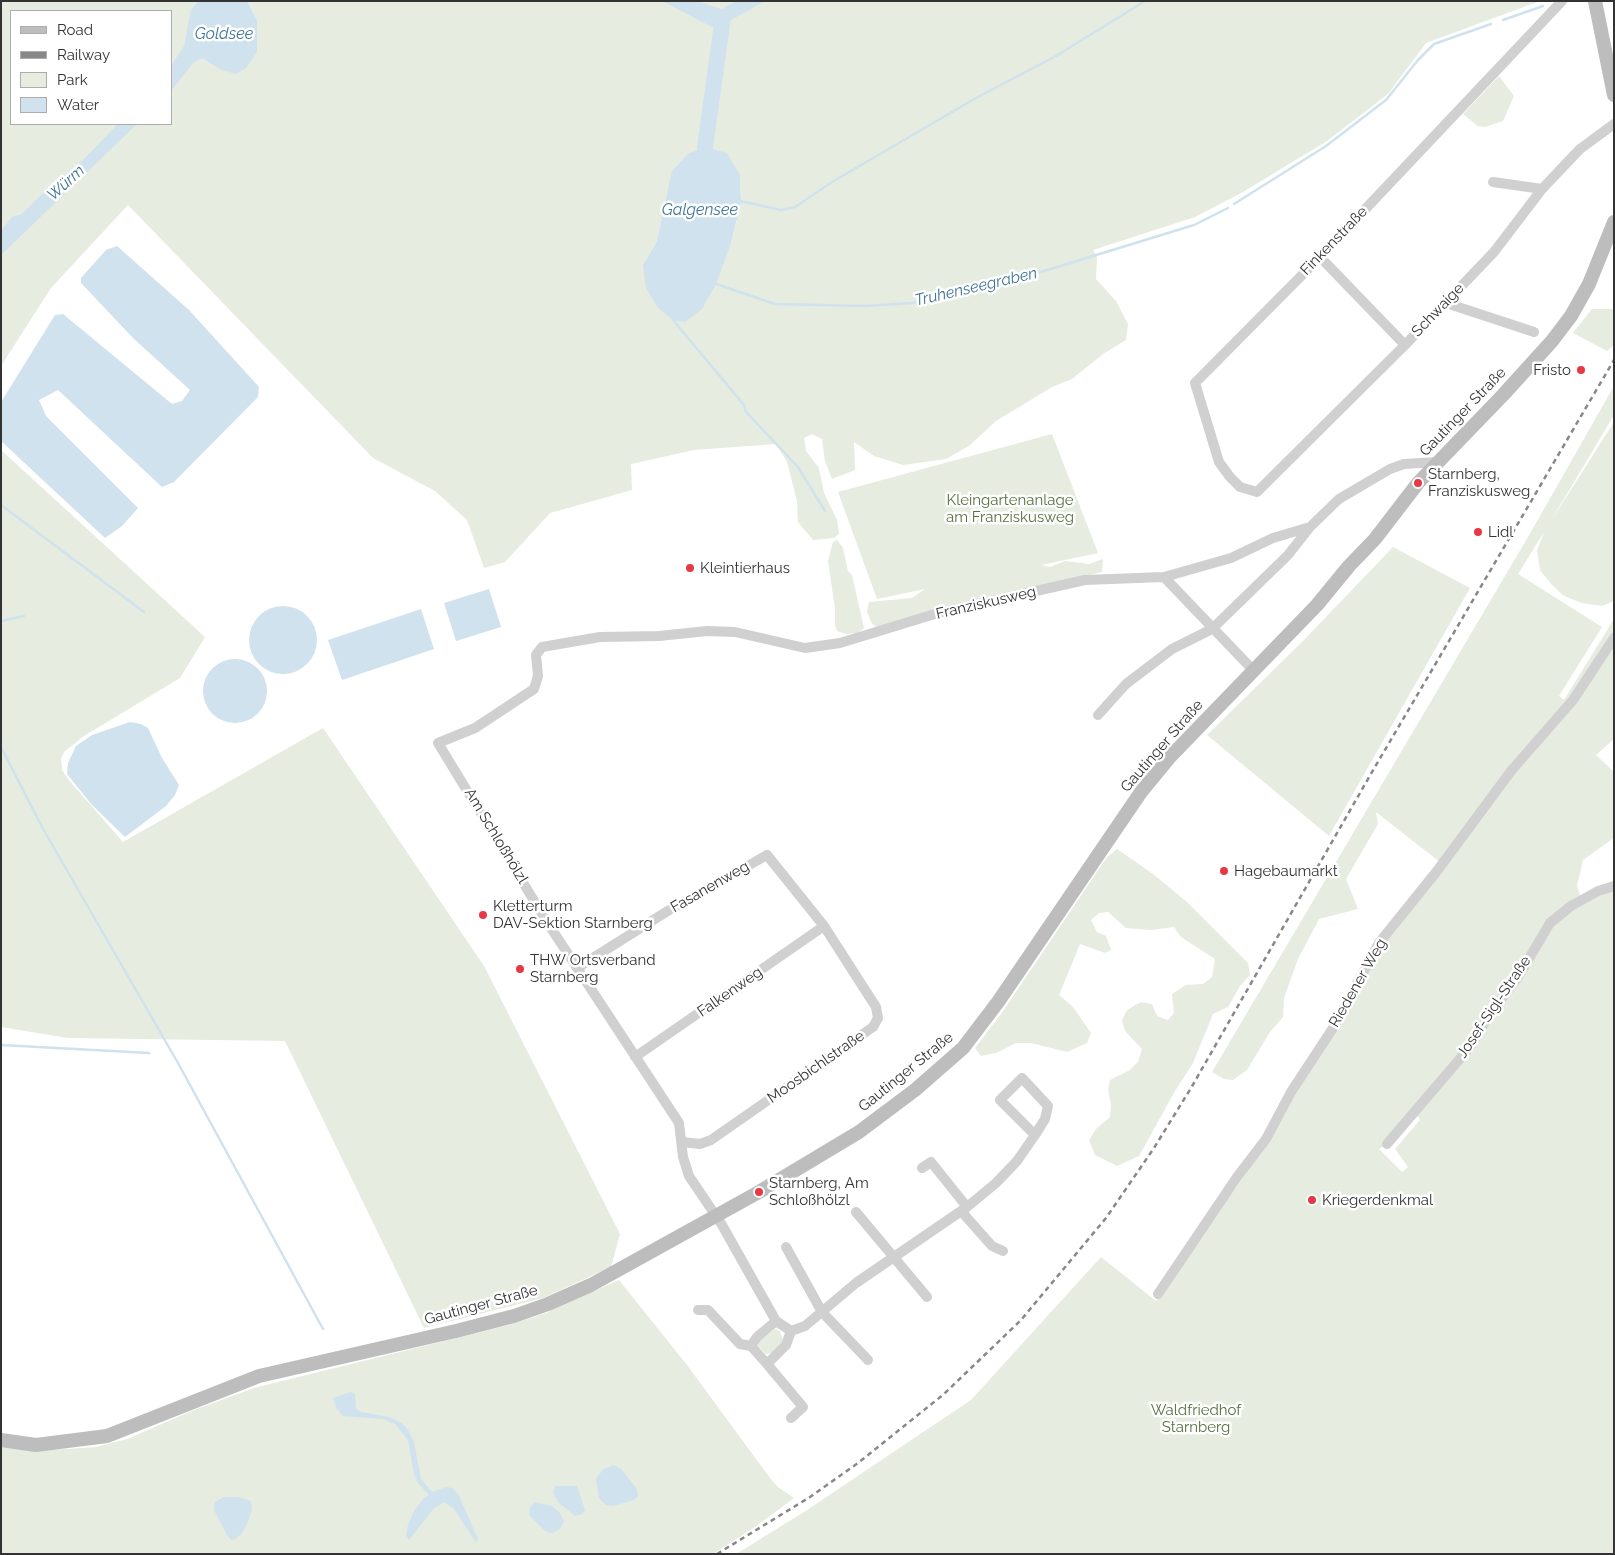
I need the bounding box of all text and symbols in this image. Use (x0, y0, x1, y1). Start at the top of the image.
legend (10, 10, 172, 125)
text: Road (57, 21, 93, 39)
water label: Goldsee (195, 24, 253, 44)
text: Railway (57, 46, 110, 64)
text: Park (57, 71, 88, 89)
text: Water (57, 96, 99, 114)
water label: Würm (43, 161, 89, 205)
water label: Galgensee (662, 200, 738, 220)
street label: Finkenstraße (1297, 203, 1371, 279)
water label: Truhenseegraben (913, 264, 1039, 310)
street label: Schwaige (1408, 279, 1468, 341)
place label: Fristo (1533, 361, 1571, 379)
street label: Gautinger Straße (1416, 364, 1510, 460)
marker: Fristo (1575, 364, 1587, 376)
place label: Starnberg, Franziskusweg (1428, 465, 1530, 500)
marker: Starnberg, Franziskusweg (1412, 477, 1424, 489)
park label: Kleingartenanlage am Franziskusweg (946, 491, 1074, 526)
place label: Lidl (1488, 523, 1513, 541)
marker: Lidl (1472, 526, 1484, 538)
place label: Kleintierhaus (700, 559, 790, 577)
marker: Kleintierhaus (684, 562, 696, 574)
street label: Franziskusweg (934, 583, 1038, 623)
street label: Gautinger Straße (1117, 696, 1207, 796)
street label: Am Schloßhölzl (460, 785, 532, 887)
street label: Fasanenweg (668, 857, 752, 917)
place label: Hagebaumarkt (1234, 862, 1338, 880)
marker: Hagebaumarkt (1218, 865, 1230, 877)
place label: Kletterturm DAV-Sektion Starnberg (493, 897, 653, 932)
marker: Kletterturm DAV-Sektion Starnberg (477, 909, 489, 921)
street label: Riedener Weg (1325, 935, 1391, 1031)
place label: THW Ortsverband Starnberg (530, 951, 656, 986)
street label: Josef-Sigl-Straße (1453, 953, 1535, 1061)
marker: THW Ortsverband Starnberg (514, 963, 526, 975)
street label: Falkenweg (694, 963, 766, 1021)
street label: Moosbichlstraße (764, 1027, 868, 1107)
street label: Gautinger Straße (855, 1028, 957, 1116)
place label: Starnberg, Am Schloßhölzl (769, 1174, 869, 1209)
marker: Starnberg, Am Schloßhölzl (753, 1186, 765, 1198)
place label: Kriegerdenkmal (1322, 1191, 1433, 1209)
marker: Kriegerdenkmal (1306, 1194, 1318, 1206)
street label: Gautinger Straße (422, 1281, 540, 1329)
park label: Waldfriedhof Starnberg (1151, 1401, 1241, 1436)

